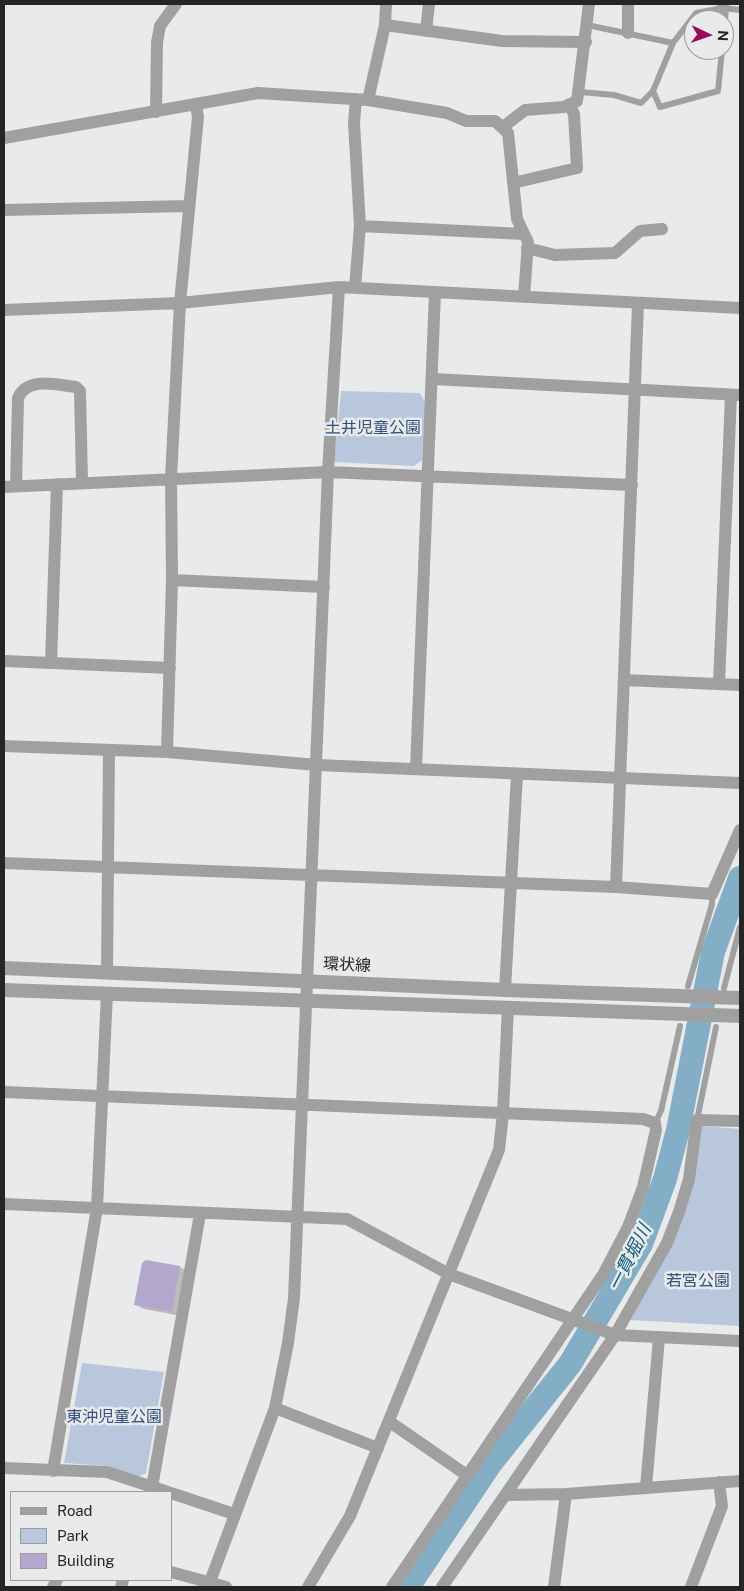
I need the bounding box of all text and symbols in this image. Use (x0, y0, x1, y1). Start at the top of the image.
north arrow (684, 10, 734, 60)
text: N (715, 30, 731, 42)
park label: 土井児童公園 (325, 418, 421, 438)
street label: 環状線 (323, 954, 371, 976)
water label: 一貫堀川 (604, 1221, 656, 1295)
park label: 若宮公園 (666, 1271, 730, 1291)
park label: 東沖児童公園 (66, 1407, 162, 1427)
legend (10, 1491, 172, 1581)
text: Road (57, 1502, 93, 1519)
text: Park (57, 1527, 89, 1544)
text: Building (57, 1552, 115, 1569)

